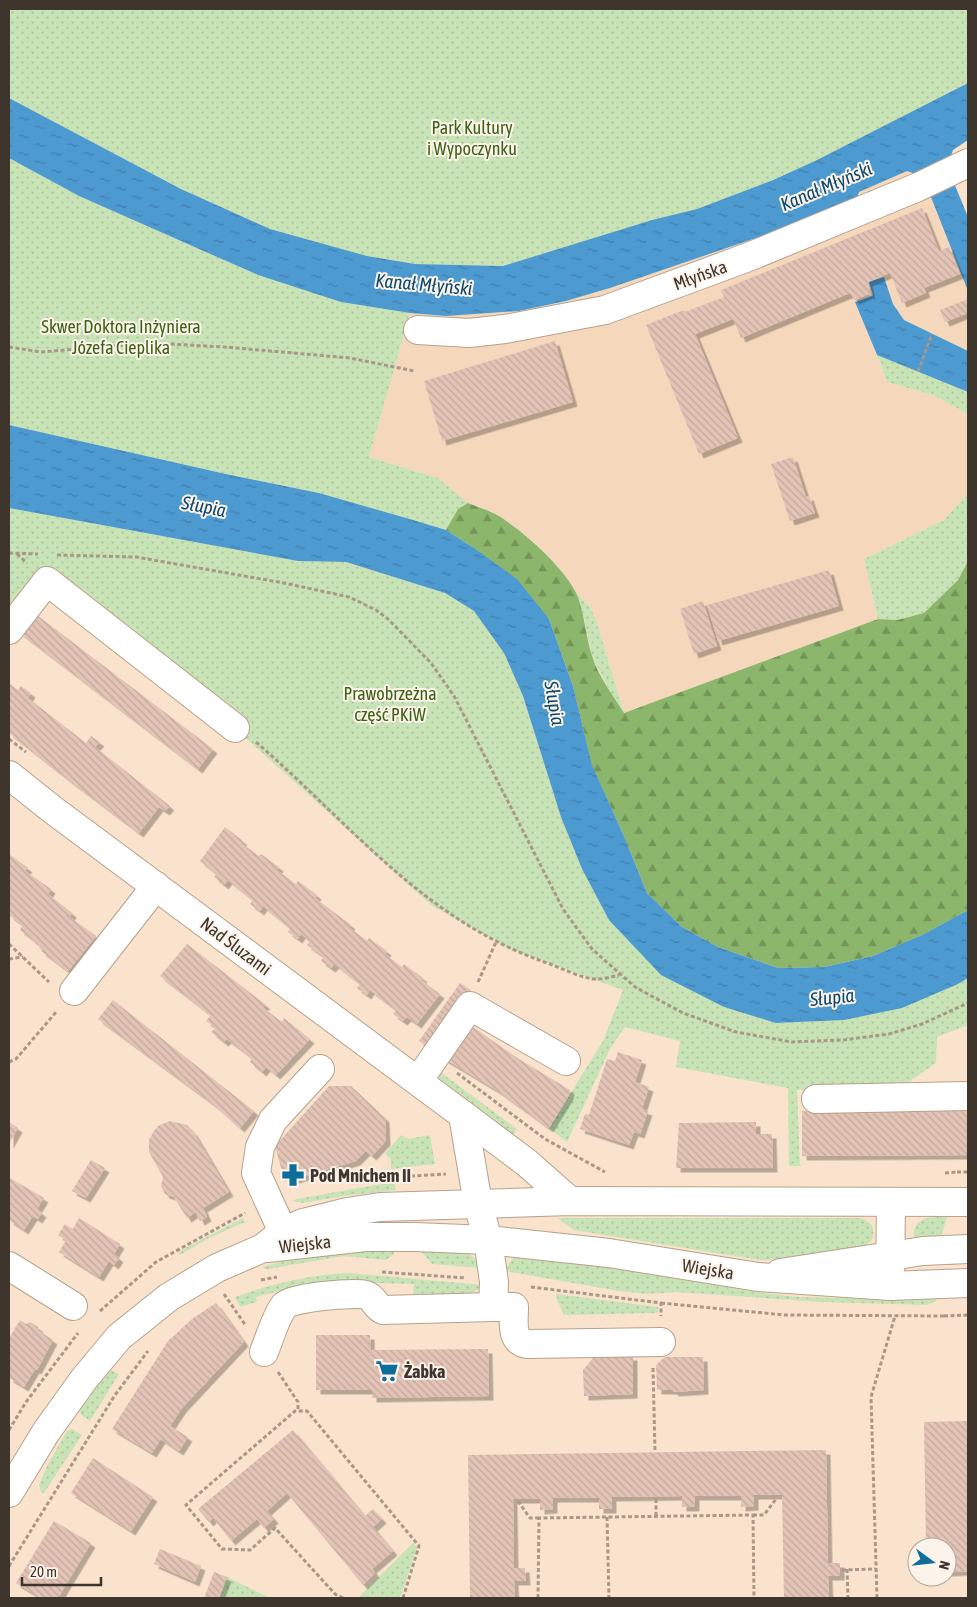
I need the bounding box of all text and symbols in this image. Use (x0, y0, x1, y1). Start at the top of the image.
park label: Park Kultury i Wypoczynku (427, 117, 517, 159)
water label: Kanał Młyński (777, 157, 875, 215)
street label: Młyńska (670, 256, 730, 294)
water label: Kanał Młyński (375, 269, 473, 299)
park label: Skwer Doktora Inżyniera Józefa Cieplika (41, 316, 201, 358)
water label: Słupia (179, 491, 228, 521)
water label: Słupia (540, 678, 570, 727)
park label: Prawobrzeżna część PKiW (343, 683, 437, 725)
street label: Nad Śluzami (197, 913, 275, 979)
water label: Słupia (808, 984, 855, 1010)
pharmacy icon: Pod Mnichem II (280, 1162, 306, 1188)
place label: Pod Mnichem II (310, 1165, 411, 1186)
street label: Wiejska (278, 1231, 332, 1257)
street label: Wiejska (681, 1255, 735, 1283)
supermarket icon: Żabka (374, 1358, 400, 1384)
place label: Żabka (404, 1361, 445, 1382)
north arrow (907, 1537, 957, 1587)
scale bar (22, 1554, 101, 1586)
text: N (936, 1559, 953, 1571)
text: 20 m (30, 1563, 57, 1580)

